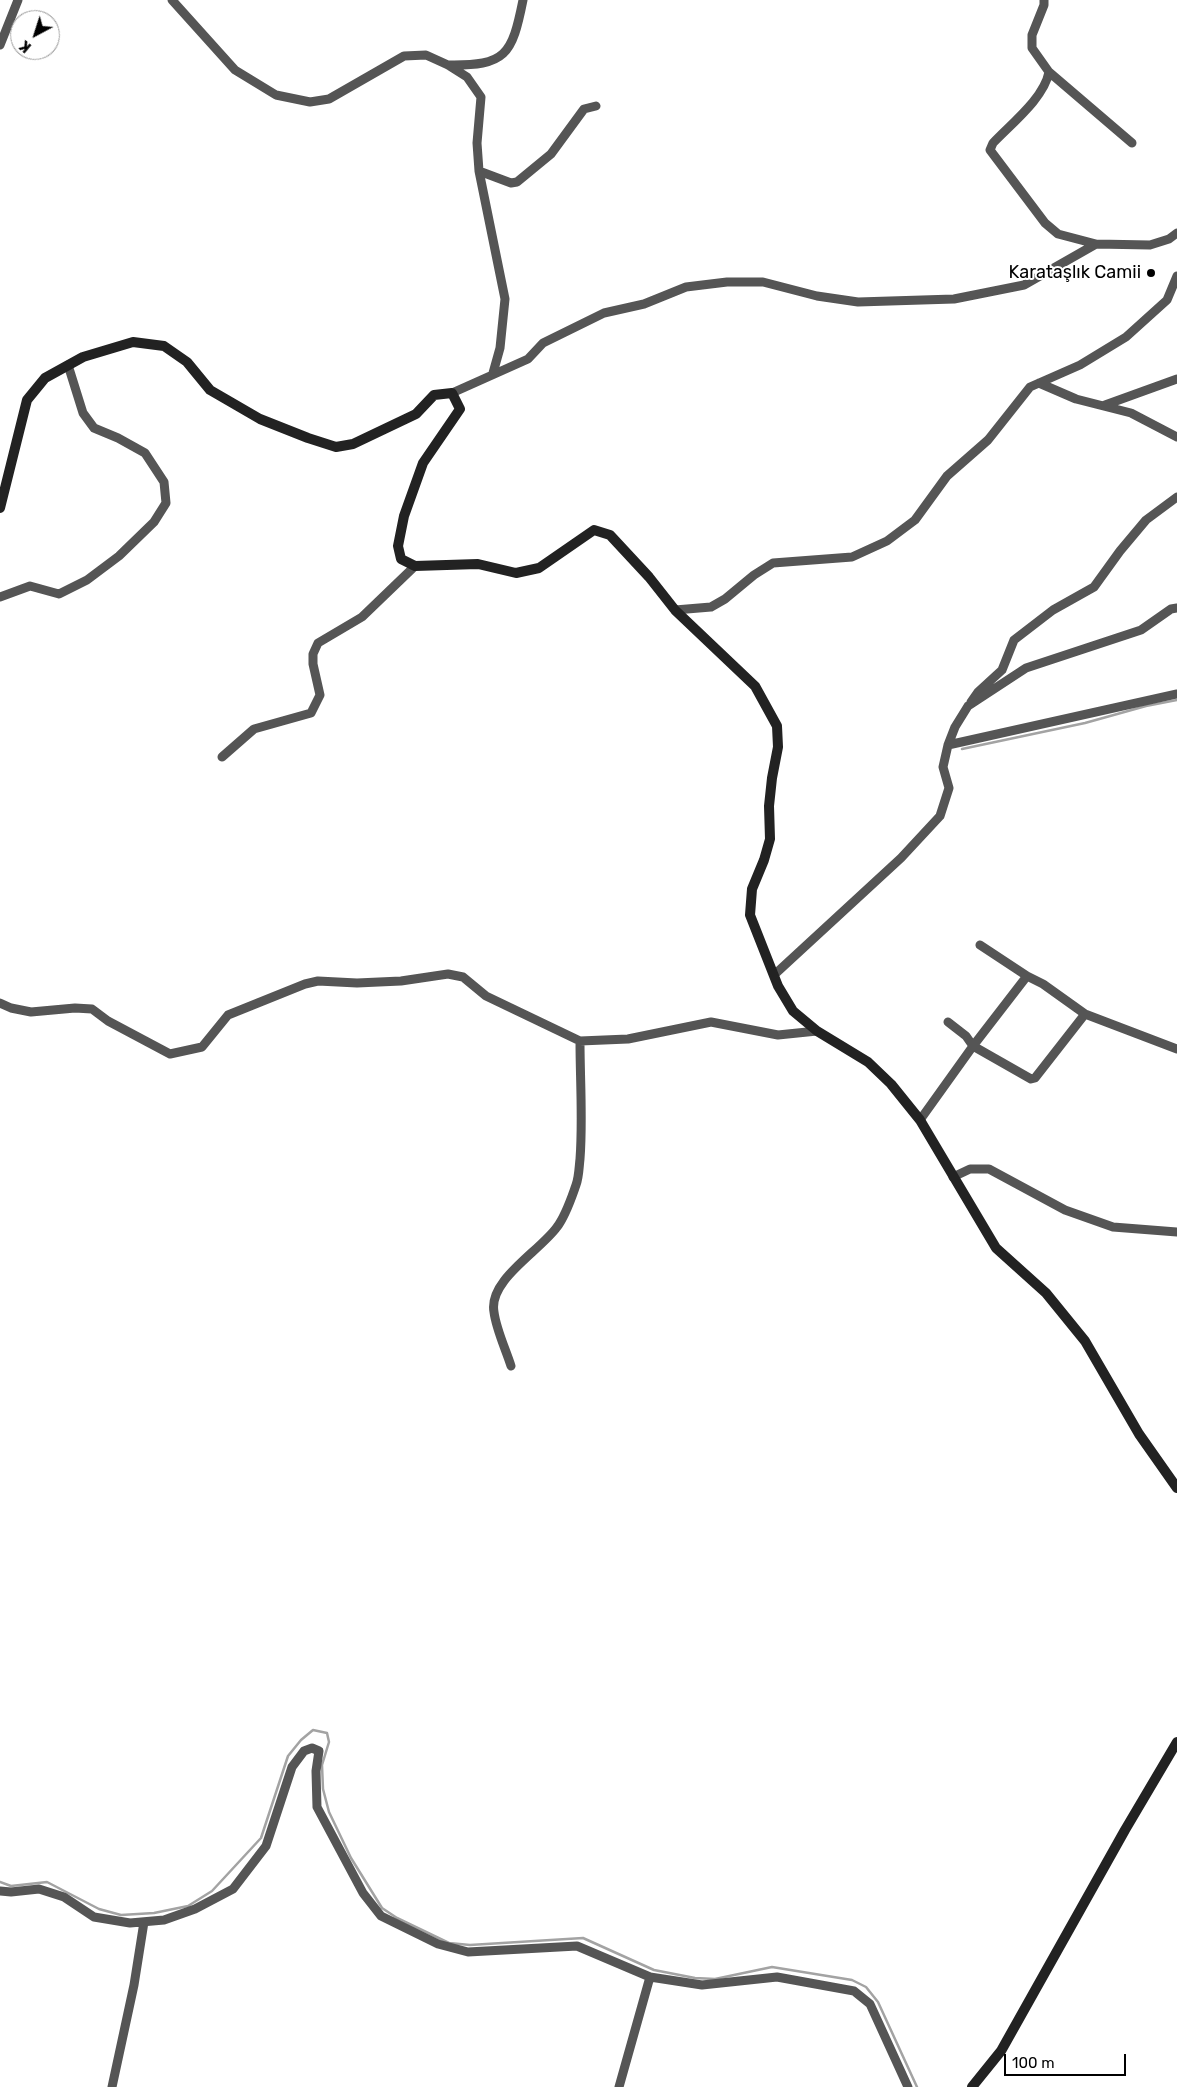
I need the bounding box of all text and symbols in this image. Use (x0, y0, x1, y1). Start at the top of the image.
north arrow (10, 10, 60, 60)
text: K (17, 37, 35, 56)
place label: Karataşlık Camii (1009, 262, 1141, 284)
marker: Karataşlık Camii (1145, 267, 1157, 279)
scale bar (1007, 2044, 1130, 2076)
text: 100 m (1012, 2054, 1054, 2072)

